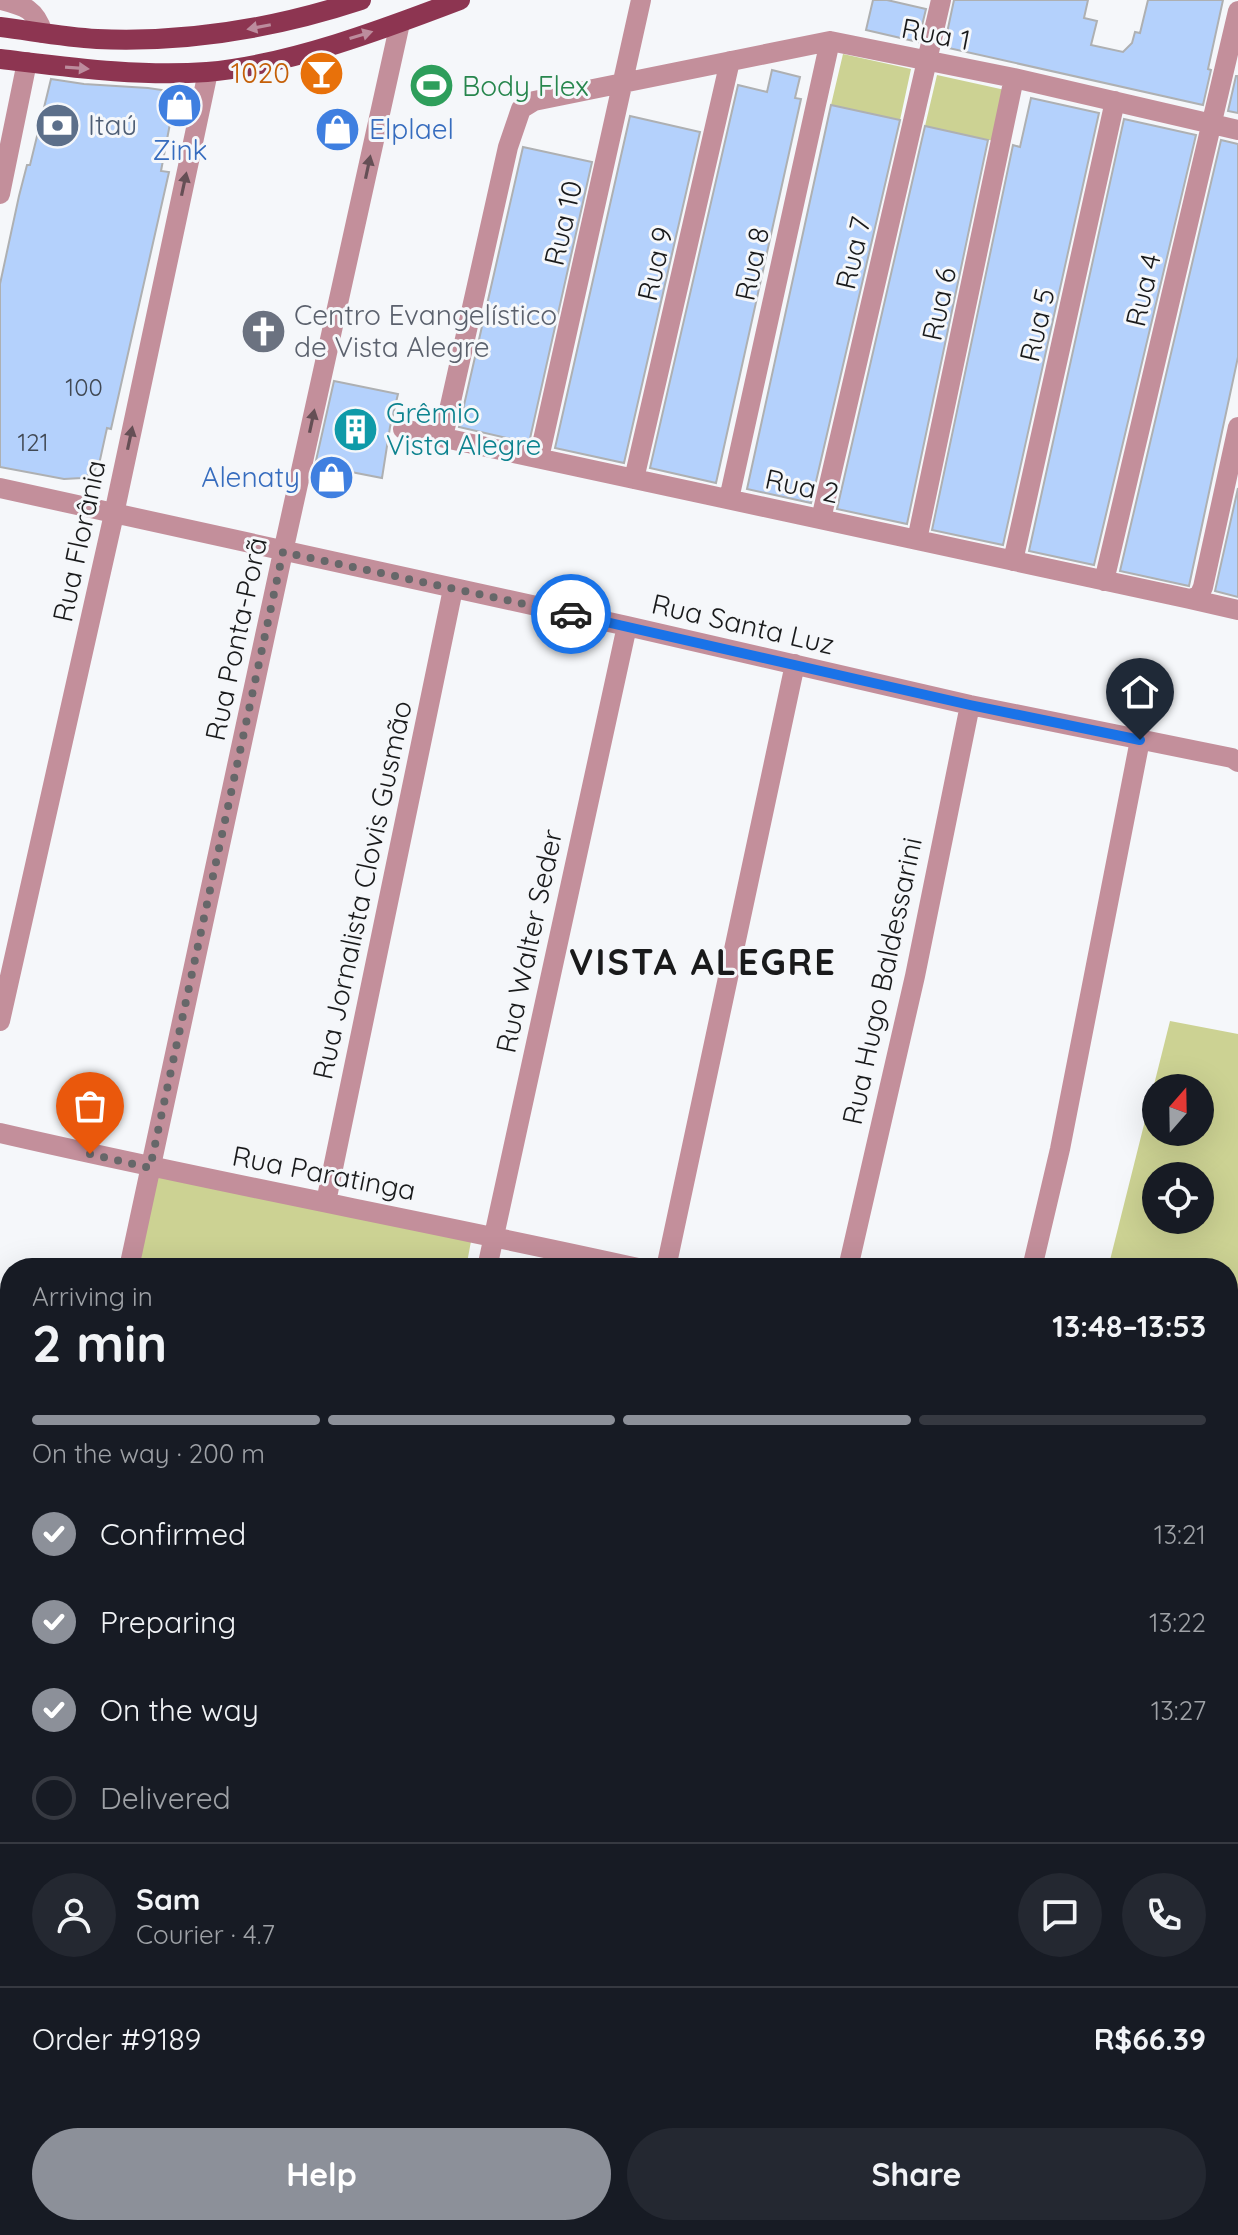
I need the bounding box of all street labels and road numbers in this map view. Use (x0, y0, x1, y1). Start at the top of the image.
street label: Rua 1 (899, 10, 973, 57)
street label: Rua 10 (536, 177, 589, 269)
street label: Rua 7 (827, 213, 878, 293)
street label: Rua 9 (629, 224, 680, 304)
street label: Rua 8 (727, 224, 776, 304)
street label: Rua 4 (1117, 250, 1168, 330)
street label: Rua 6 (914, 264, 963, 344)
street label: Rua 5 (1011, 285, 1062, 365)
street label: Rua Florânia (44, 457, 113, 625)
street label: Rua 2 (762, 461, 842, 510)
street label: Rua Ponta-Porã (197, 534, 274, 744)
street label: Rua Santa Luz (648, 586, 838, 662)
street label: Rua Jornalista Clovis Gusmão (304, 697, 419, 1082)
street label: Rua Walter Seder (488, 826, 569, 1056)
street label: Rua Hugo Baldessarini (834, 834, 929, 1128)
street label: Rua Paratinga (230, 1138, 419, 1207)

